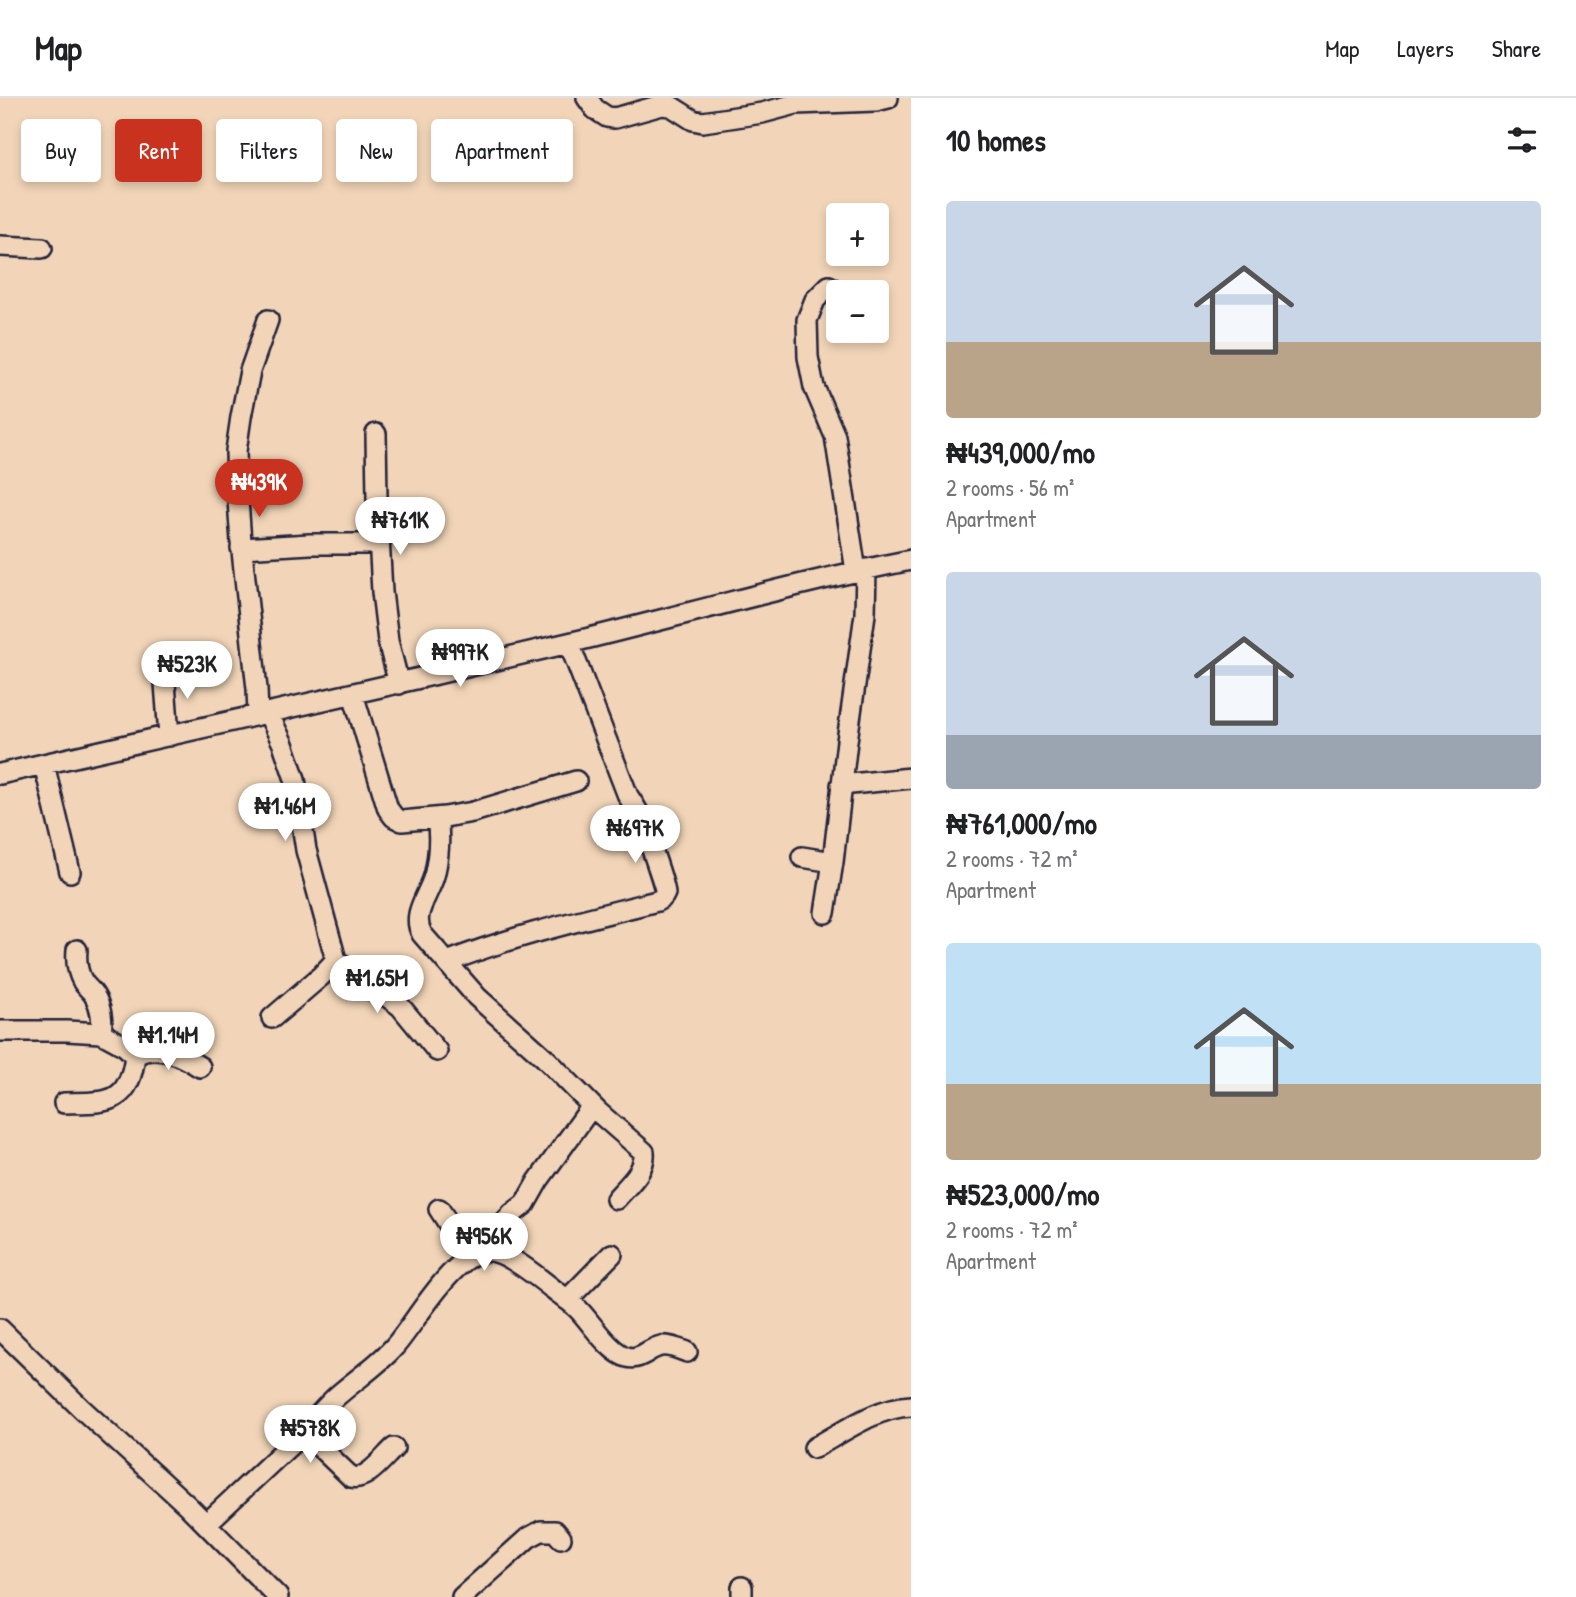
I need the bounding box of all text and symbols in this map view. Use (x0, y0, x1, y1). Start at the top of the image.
text: Map (35, 26, 82, 70)
text: Map (1325, 32, 1359, 64)
text: Layers (1397, 32, 1454, 64)
text: Share (1492, 32, 1541, 64)
chip: Buy (21, 119, 101, 182)
chip: Rent (115, 119, 202, 182)
chip: Filters (216, 119, 322, 182)
chip: New (336, 119, 417, 182)
chip: Apartment (431, 119, 573, 182)
text: 10 homes (946, 120, 1046, 160)
icon: filters (1503, 121, 1541, 159)
map controls (826, 203, 889, 343)
button: + (826, 203, 889, 266)
icon: home (1181, 247, 1307, 373)
button: − (826, 280, 889, 343)
text: ₦439,000/mo (946, 432, 1095, 472)
pin: ₦439K (210, 460, 308, 519)
text: ₦439K (231, 466, 287, 497)
text: 2 rooms · 56 m² (946, 472, 1074, 503)
pin: ₦761K (351, 498, 449, 557)
text: Apartment (946, 503, 1036, 534)
text: ₦761K (371, 504, 429, 535)
icon: home (1181, 618, 1307, 744)
pin: ₦997K (411, 630, 509, 689)
text: ₦997K (432, 636, 488, 667)
pin: ₦523K (138, 642, 236, 701)
text: ₦523K (157, 648, 217, 679)
pin: ₦1.46M (228, 784, 342, 843)
text: ₦1.46M (254, 790, 316, 821)
text: ₦761,000/mo (946, 803, 1097, 843)
pin: ₦697K (586, 806, 684, 865)
text: ₦697K (606, 812, 664, 843)
text: 2 rooms · 72 m² (946, 843, 1078, 874)
text: Apartment (946, 874, 1036, 905)
pin: ₦1.65M (320, 956, 434, 1015)
text: ₦1.65M (346, 962, 408, 993)
icon: home (1181, 989, 1307, 1115)
pin: ₦1.14M (111, 1012, 225, 1072)
text: ₦1.14M (138, 1019, 198, 1050)
text: ₦523,000/mo (946, 1174, 1099, 1214)
pin: ₦956K (435, 1214, 533, 1273)
text: 2 rooms · 72 m² (946, 1214, 1078, 1245)
text: ₦956K (456, 1220, 512, 1251)
text: Apartment (946, 1245, 1036, 1276)
pin: ₦578K (261, 1406, 359, 1465)
text: ₦578K (280, 1412, 340, 1443)

